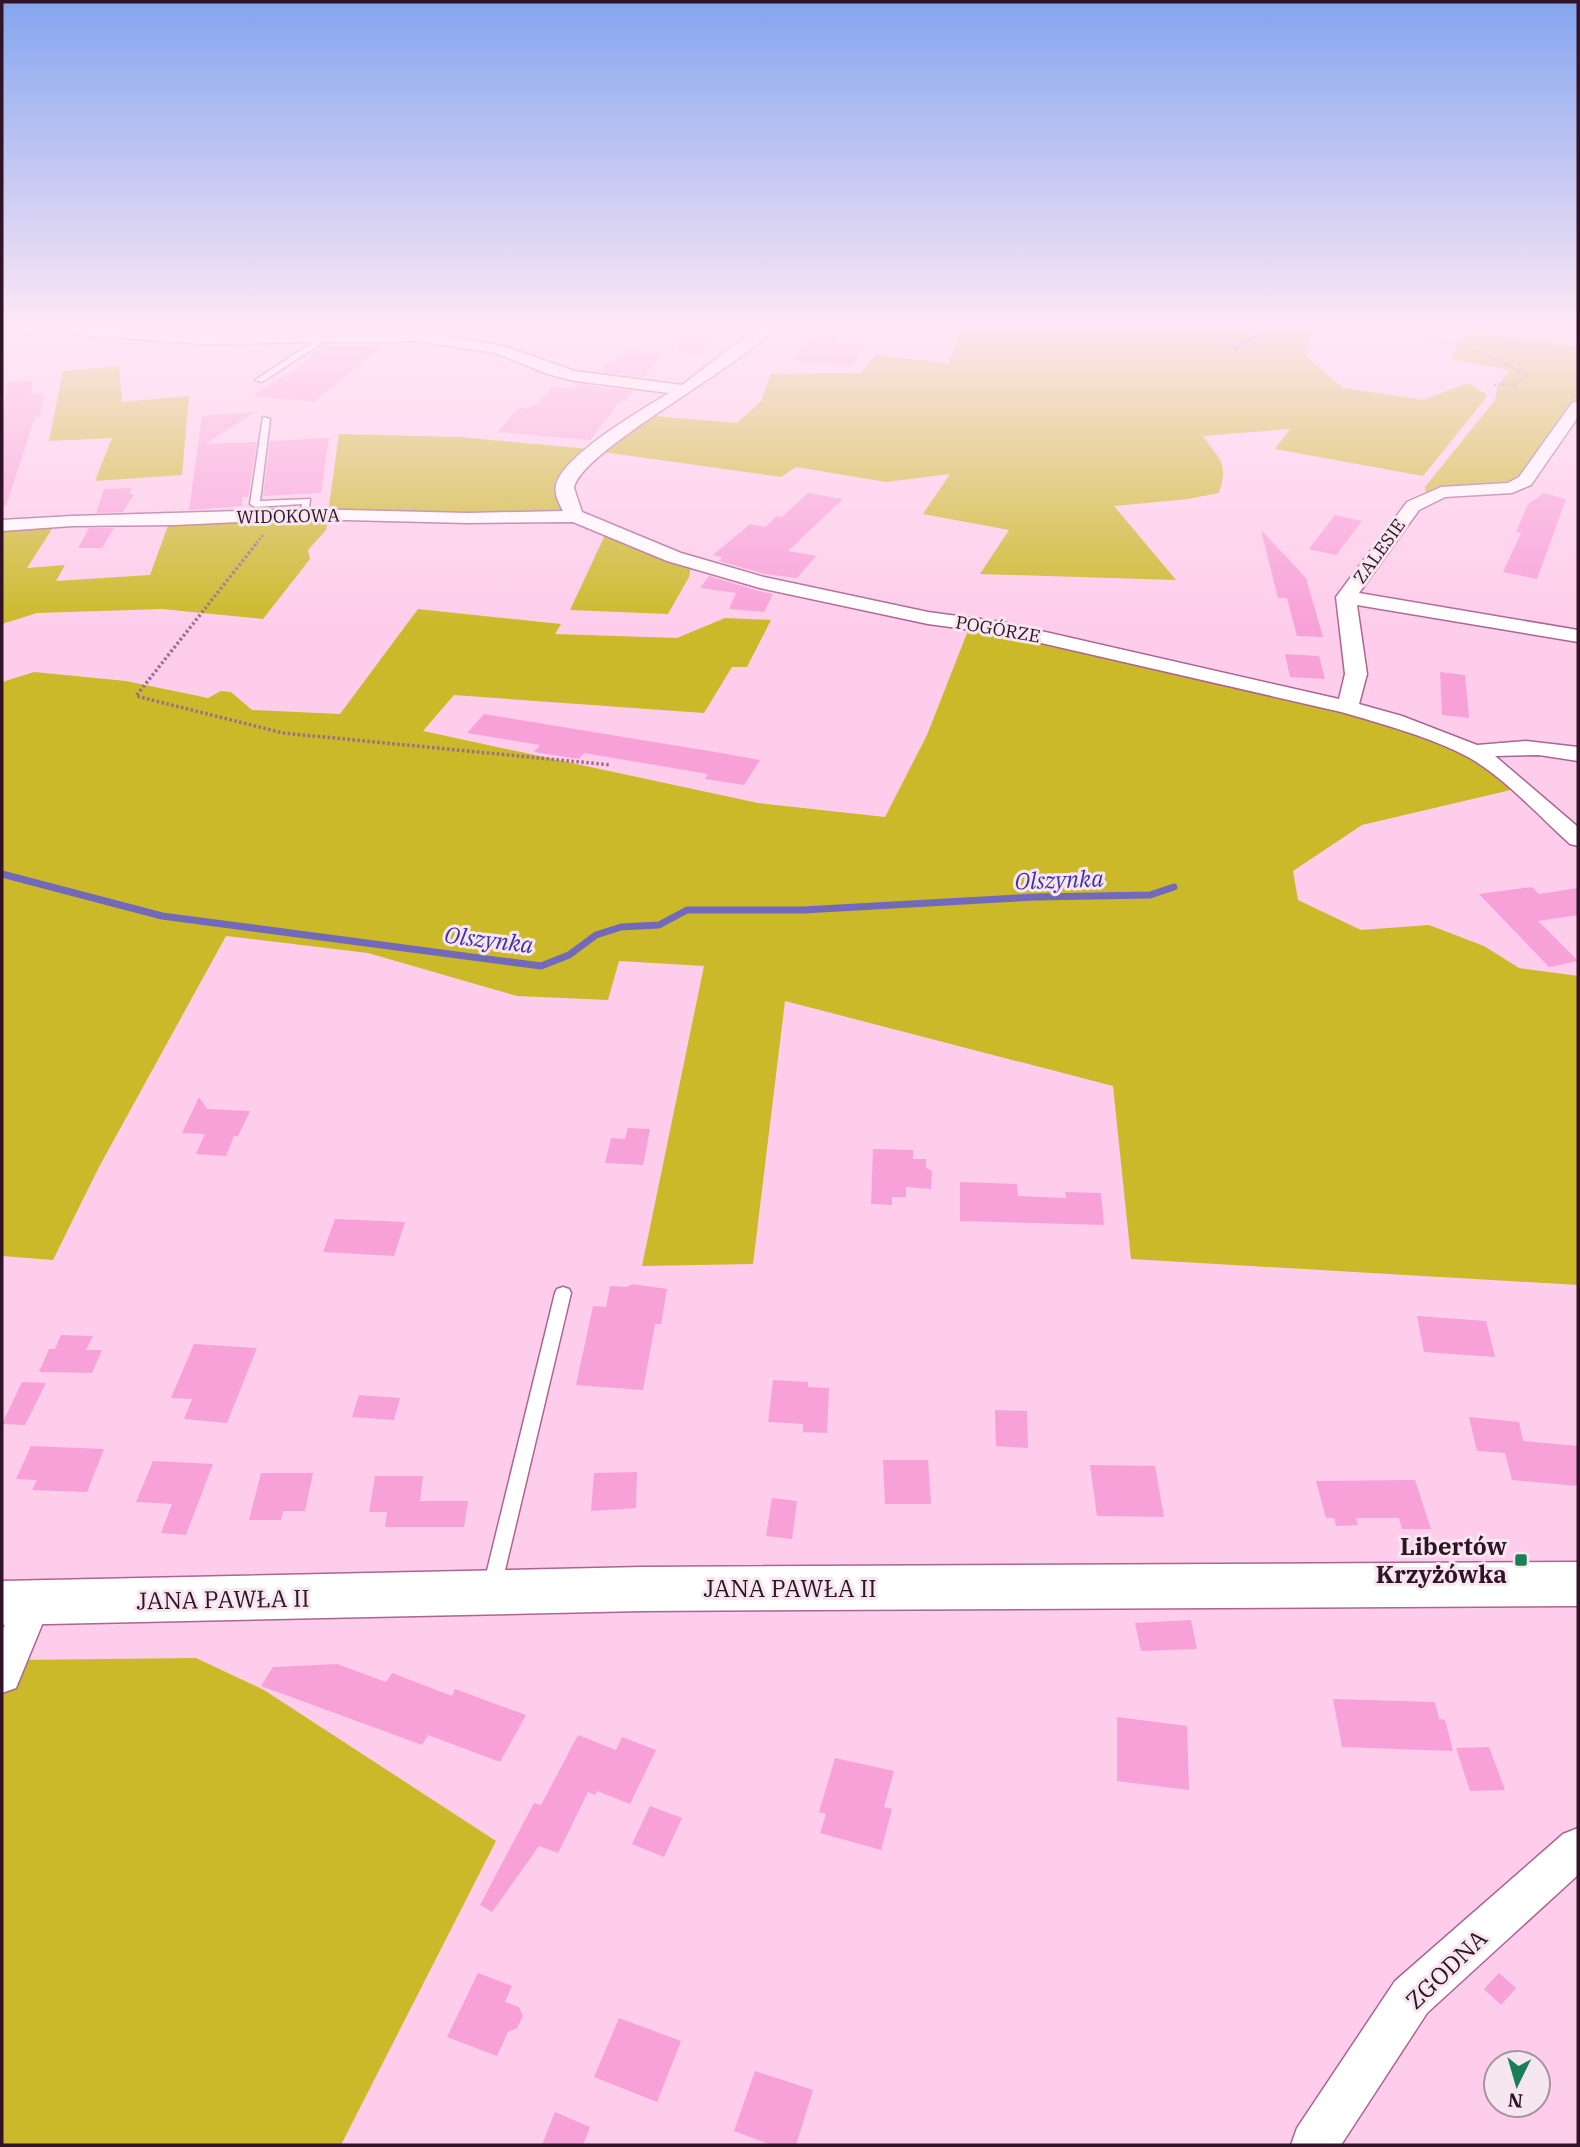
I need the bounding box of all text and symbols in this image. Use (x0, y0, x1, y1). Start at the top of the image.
street label: WIDOKOWA (236, 504, 341, 528)
street label: ZALESIE (1348, 514, 1410, 588)
street label: POGÓRZE (954, 610, 1042, 648)
water label: Olszynka (1014, 862, 1105, 896)
water label: Olszynka (443, 919, 536, 959)
place label: Libertów Krzyżówka (1376, 1530, 1507, 1590)
marker: Libertów Krzyżówka (1513, 1552, 1529, 1568)
street label: JANA PAWŁA II (703, 1572, 877, 1604)
street label: JANA PAWŁA II (136, 1581, 310, 1617)
street label: ZGODNA (1398, 1922, 1494, 2016)
north arrow (1482, 2049, 1552, 2119)
text: N (1507, 2088, 1524, 2114)

